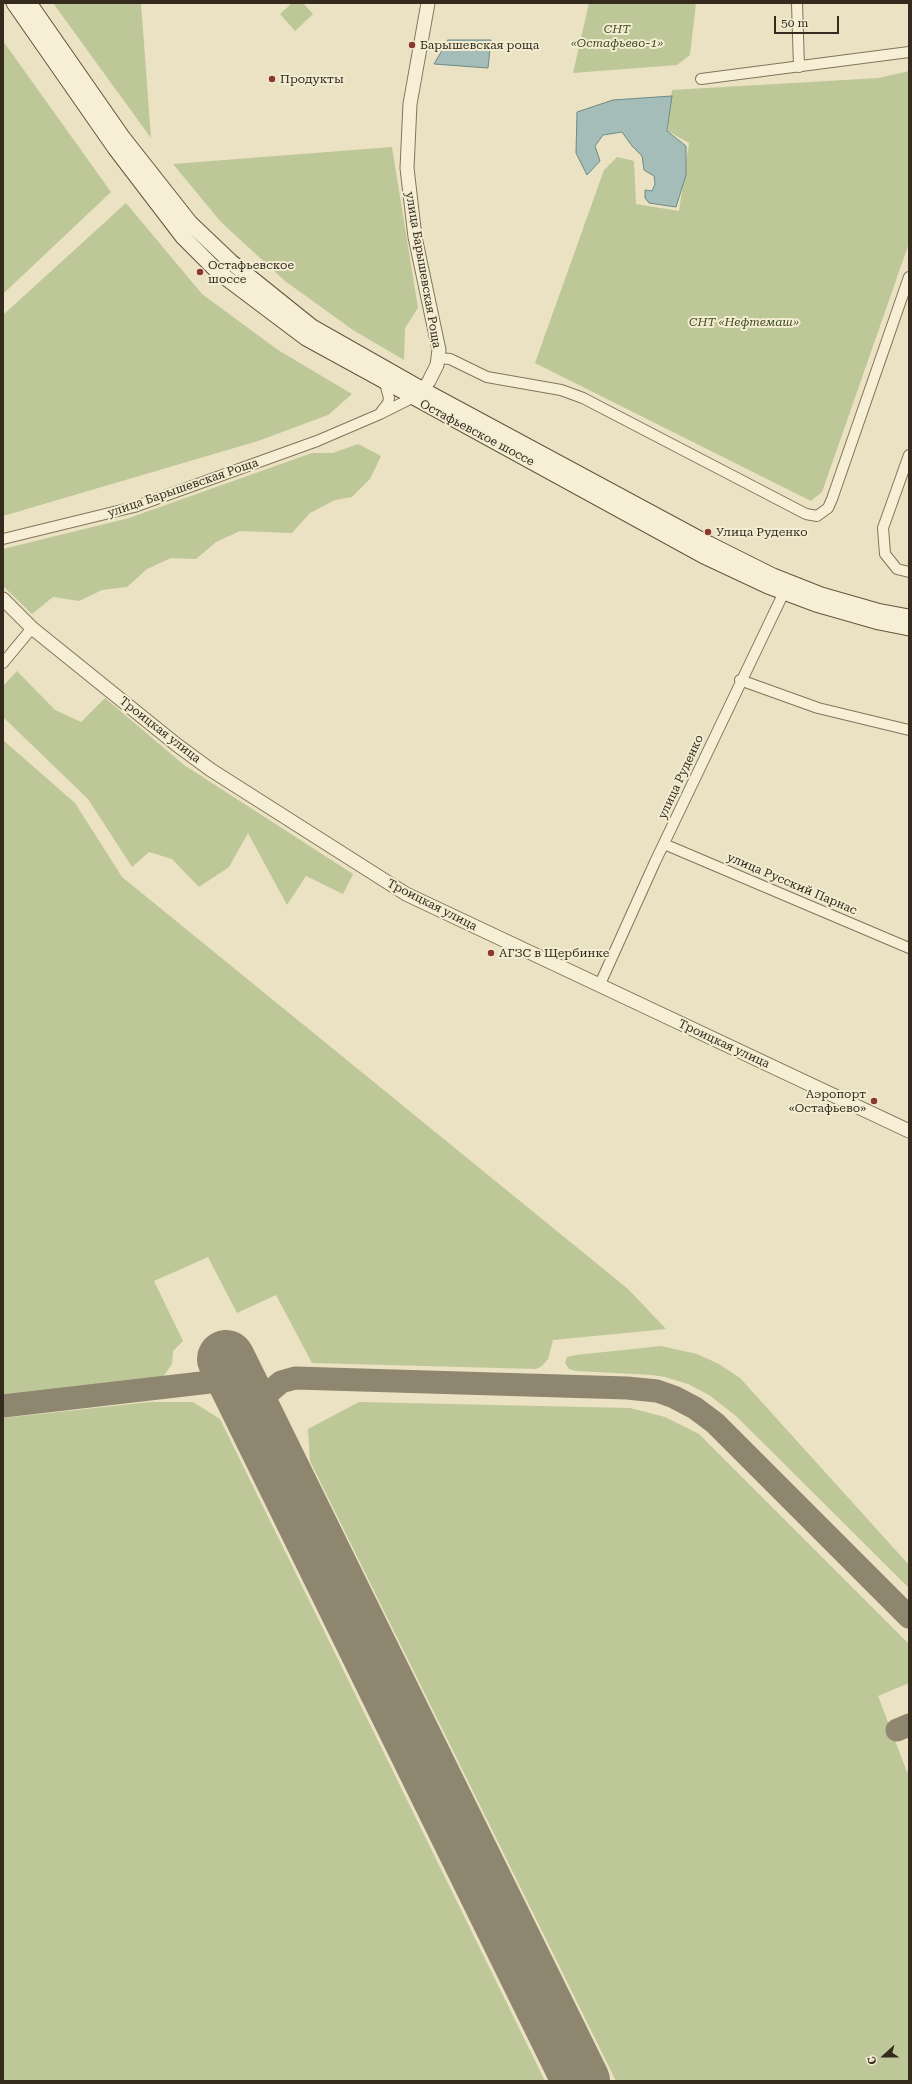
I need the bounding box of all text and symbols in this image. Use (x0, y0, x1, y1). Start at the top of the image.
scale bar (776, 8, 841, 34)
text: 50 m (781, 16, 808, 30)
park label: СНТ «Остафьево-1» (571, 22, 663, 50)
place label: Барышевская роща (420, 38, 539, 52)
marker: Барышевская роща (407, 40, 417, 50)
place label: Продукты (280, 72, 344, 86)
marker: Продукты (267, 74, 277, 84)
street label: улица Барышевская Роща (402, 191, 444, 349)
place label: Остафьевское шоссе (208, 258, 294, 286)
marker: Остафьевское шоссе (195, 267, 205, 277)
park label: СНТ «Нефтемаш» (689, 315, 799, 329)
street label: Остафьевское шоссе (417, 397, 537, 469)
street label: улица Барышевская Роща (106, 455, 260, 521)
place label: Улица Руденко (716, 525, 808, 539)
marker: Улица Руденко (703, 527, 713, 537)
street label: Троицкая улица (117, 694, 203, 766)
street label: улица Руденко (655, 733, 707, 821)
street label: улица Русский Парнас (725, 850, 859, 918)
street label: Троицкая улица (385, 876, 479, 934)
place label: АГЗС в Щербинке (499, 946, 609, 960)
marker: АГЗС в Щербинке (486, 948, 496, 958)
street label: Троицкая улица (676, 1017, 772, 1071)
place label: Аэропорт «Остафьево» (789, 1087, 866, 1115)
marker: Аэропорт «Остафьево» (869, 1096, 879, 1106)
north arrow (864, 2036, 904, 2076)
text: С (865, 2055, 880, 2066)

